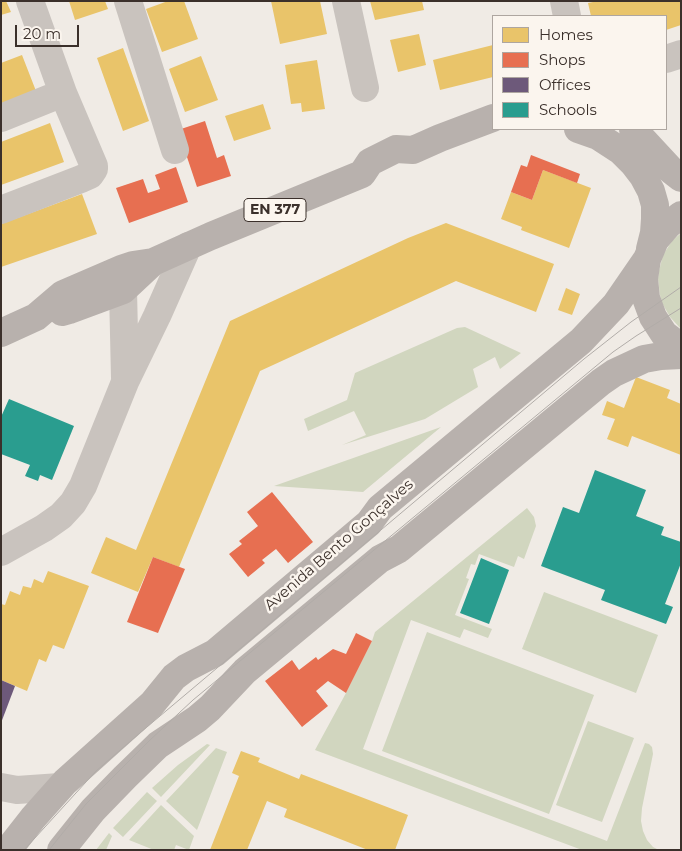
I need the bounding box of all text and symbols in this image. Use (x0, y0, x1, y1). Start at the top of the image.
scale bar (18, 15, 81, 47)
legend (492, 15, 667, 130)
text: 20 m (23, 24, 61, 43)
text: Homes (539, 25, 593, 44)
text: Shops (539, 50, 585, 69)
text: Offices (539, 75, 591, 94)
text: Schools (539, 100, 597, 119)
road number: EN 377 (244, 198, 306, 222)
street label: Avenida Bento Gonçalves (261, 476, 417, 614)

